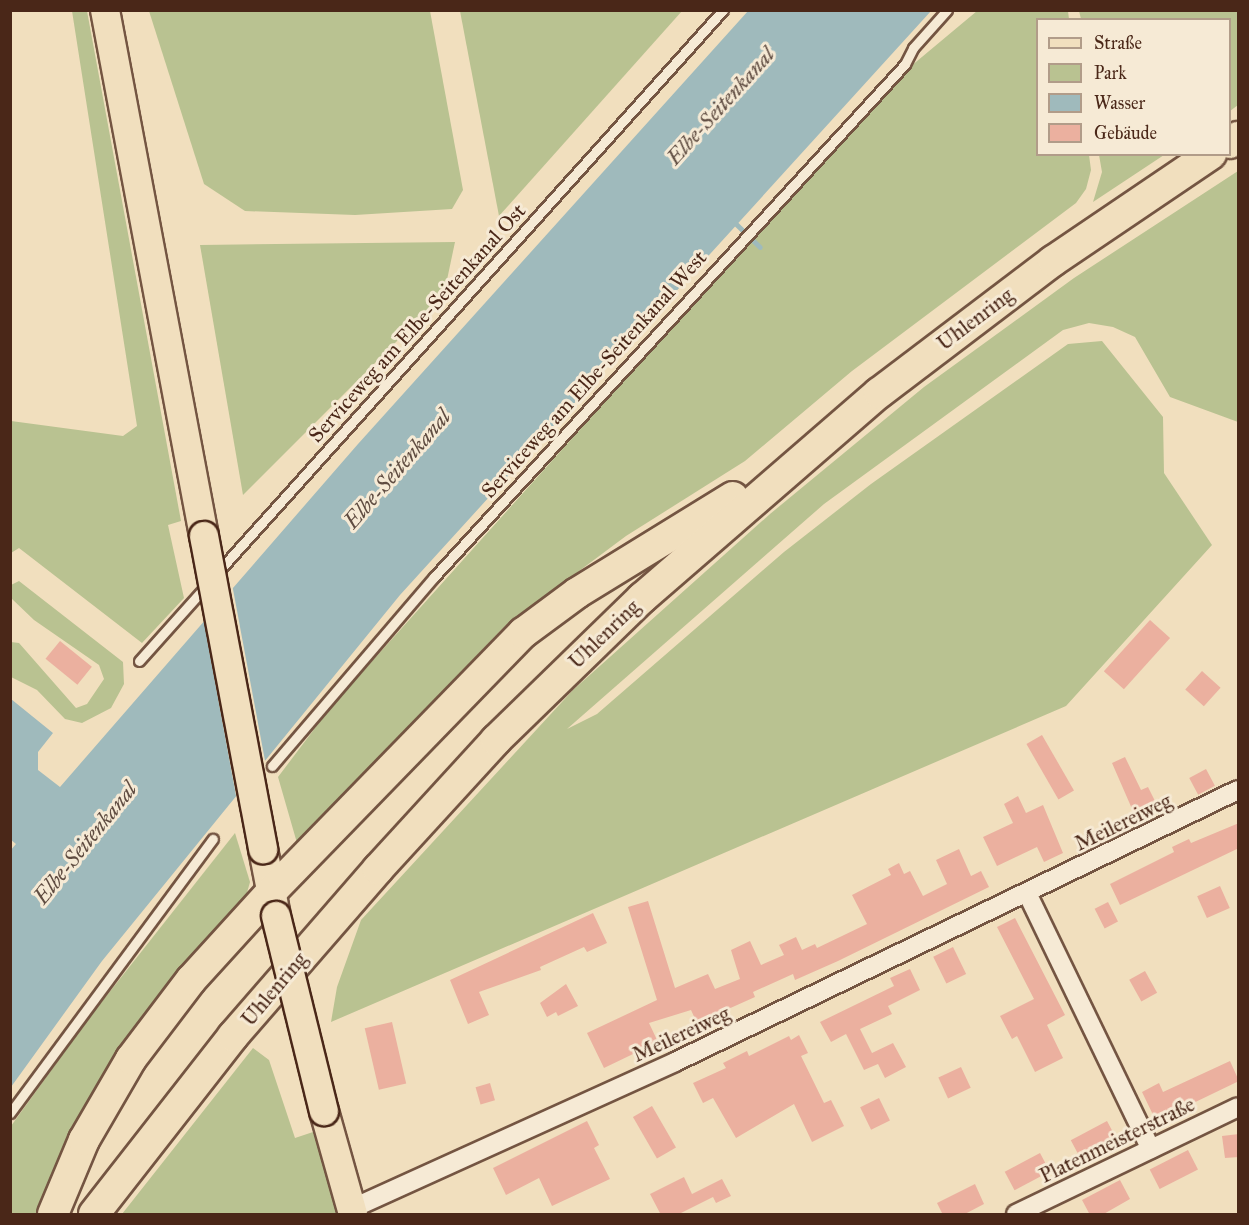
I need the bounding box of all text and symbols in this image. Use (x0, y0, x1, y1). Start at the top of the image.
legend (1036, 18, 1231, 156)
text: Straße (1094, 32, 1142, 54)
water label: Elbe-Seitenkanal (660, 42, 780, 170)
text: Park (1094, 62, 1127, 84)
text: Wasser (1094, 92, 1145, 114)
text: Gebäude (1094, 122, 1157, 144)
street label: Serviceweg am Elbe-Seitenkanal Ost (303, 198, 531, 448)
street label: Serviceweg am Elbe-Seitenkanal West (476, 245, 712, 503)
street label: Uhlenring (932, 282, 1018, 356)
water label: Elbe-Seitenkanal (338, 404, 456, 534)
street label: Uhlenring (563, 594, 645, 674)
water label: Elbe-Seitenkanal (28, 777, 142, 909)
street label: Meilereiweg (1071, 788, 1175, 856)
street label: Uhlenring (236, 947, 312, 1031)
street label: Meilereiweg (628, 1001, 734, 1067)
street label: Platenmeisterstraße (1035, 1092, 1199, 1188)

